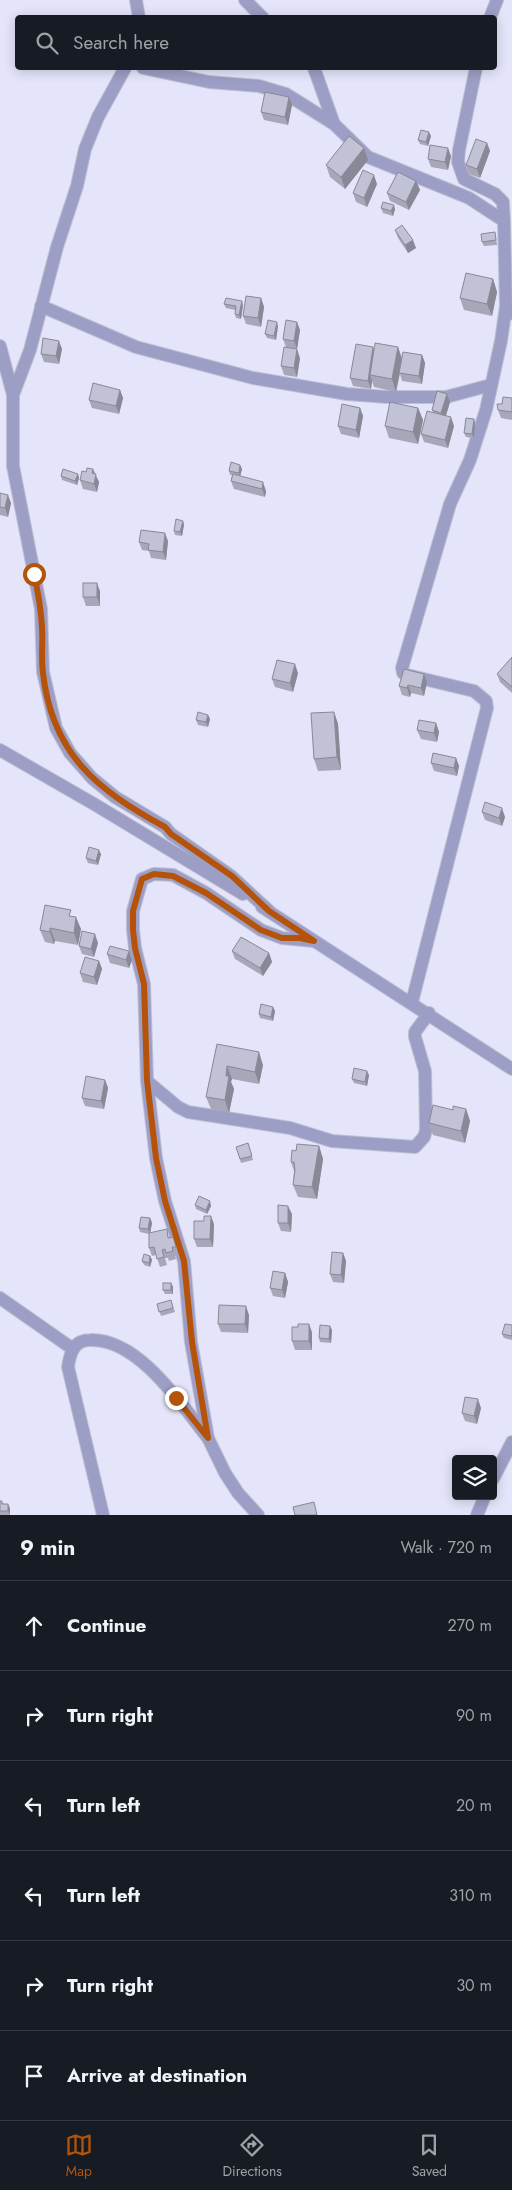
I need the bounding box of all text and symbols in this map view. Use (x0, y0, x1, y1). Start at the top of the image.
search box (15, 15, 497, 70)
icon: search (33, 29, 61, 57)
text: Search here (73, 29, 169, 56)
route start (23, 563, 46, 586)
route end (165, 1387, 188, 1410)
map controls (452, 1455, 497, 1500)
button: layers (452, 1455, 497, 1500)
text: 9 min (20, 1533, 75, 1563)
text: Walk · 720 m (401, 1536, 492, 1559)
icon: ahead (20, 1612, 48, 1640)
text: Continue (67, 1612, 146, 1639)
text: 270 m (448, 1614, 492, 1637)
icon: right (20, 1702, 48, 1730)
text: Turn right (67, 1702, 153, 1729)
text: 90 m (456, 1704, 492, 1727)
icon: left (20, 1792, 48, 1820)
text: Turn left (67, 1792, 140, 1819)
text: 20 m (456, 1794, 492, 1817)
icon: left (20, 1882, 48, 1910)
text: Turn left (67, 1882, 140, 1909)
text: 310 m (449, 1884, 492, 1907)
icon: right (20, 1972, 48, 2000)
text: Turn right (67, 1972, 153, 1999)
text: 30 m (456, 1974, 492, 1997)
icon: arrive (20, 2062, 48, 2090)
text: Arrive at destination (67, 2062, 247, 2089)
tab: Map (65, 2131, 93, 2181)
tab: Directions (223, 2131, 282, 2181)
tab: Saved (412, 2131, 447, 2181)

